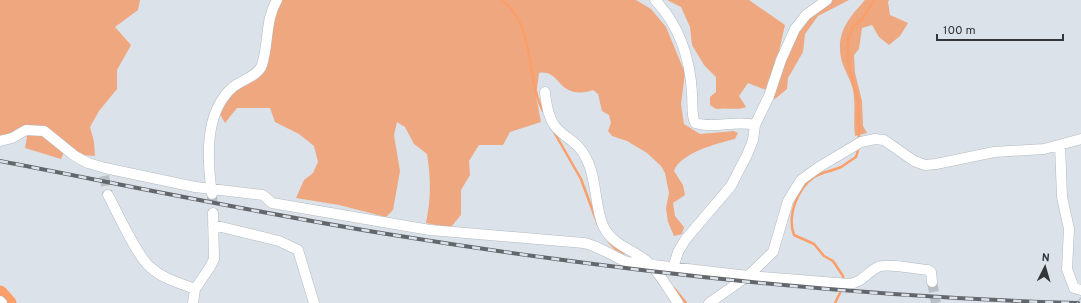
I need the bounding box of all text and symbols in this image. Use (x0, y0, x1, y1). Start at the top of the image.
scale bar (937, 16, 1063, 42)
text: 100 m (943, 23, 976, 39)
north arrow (1025, 247, 1065, 287)
text: N (1041, 251, 1050, 265)

